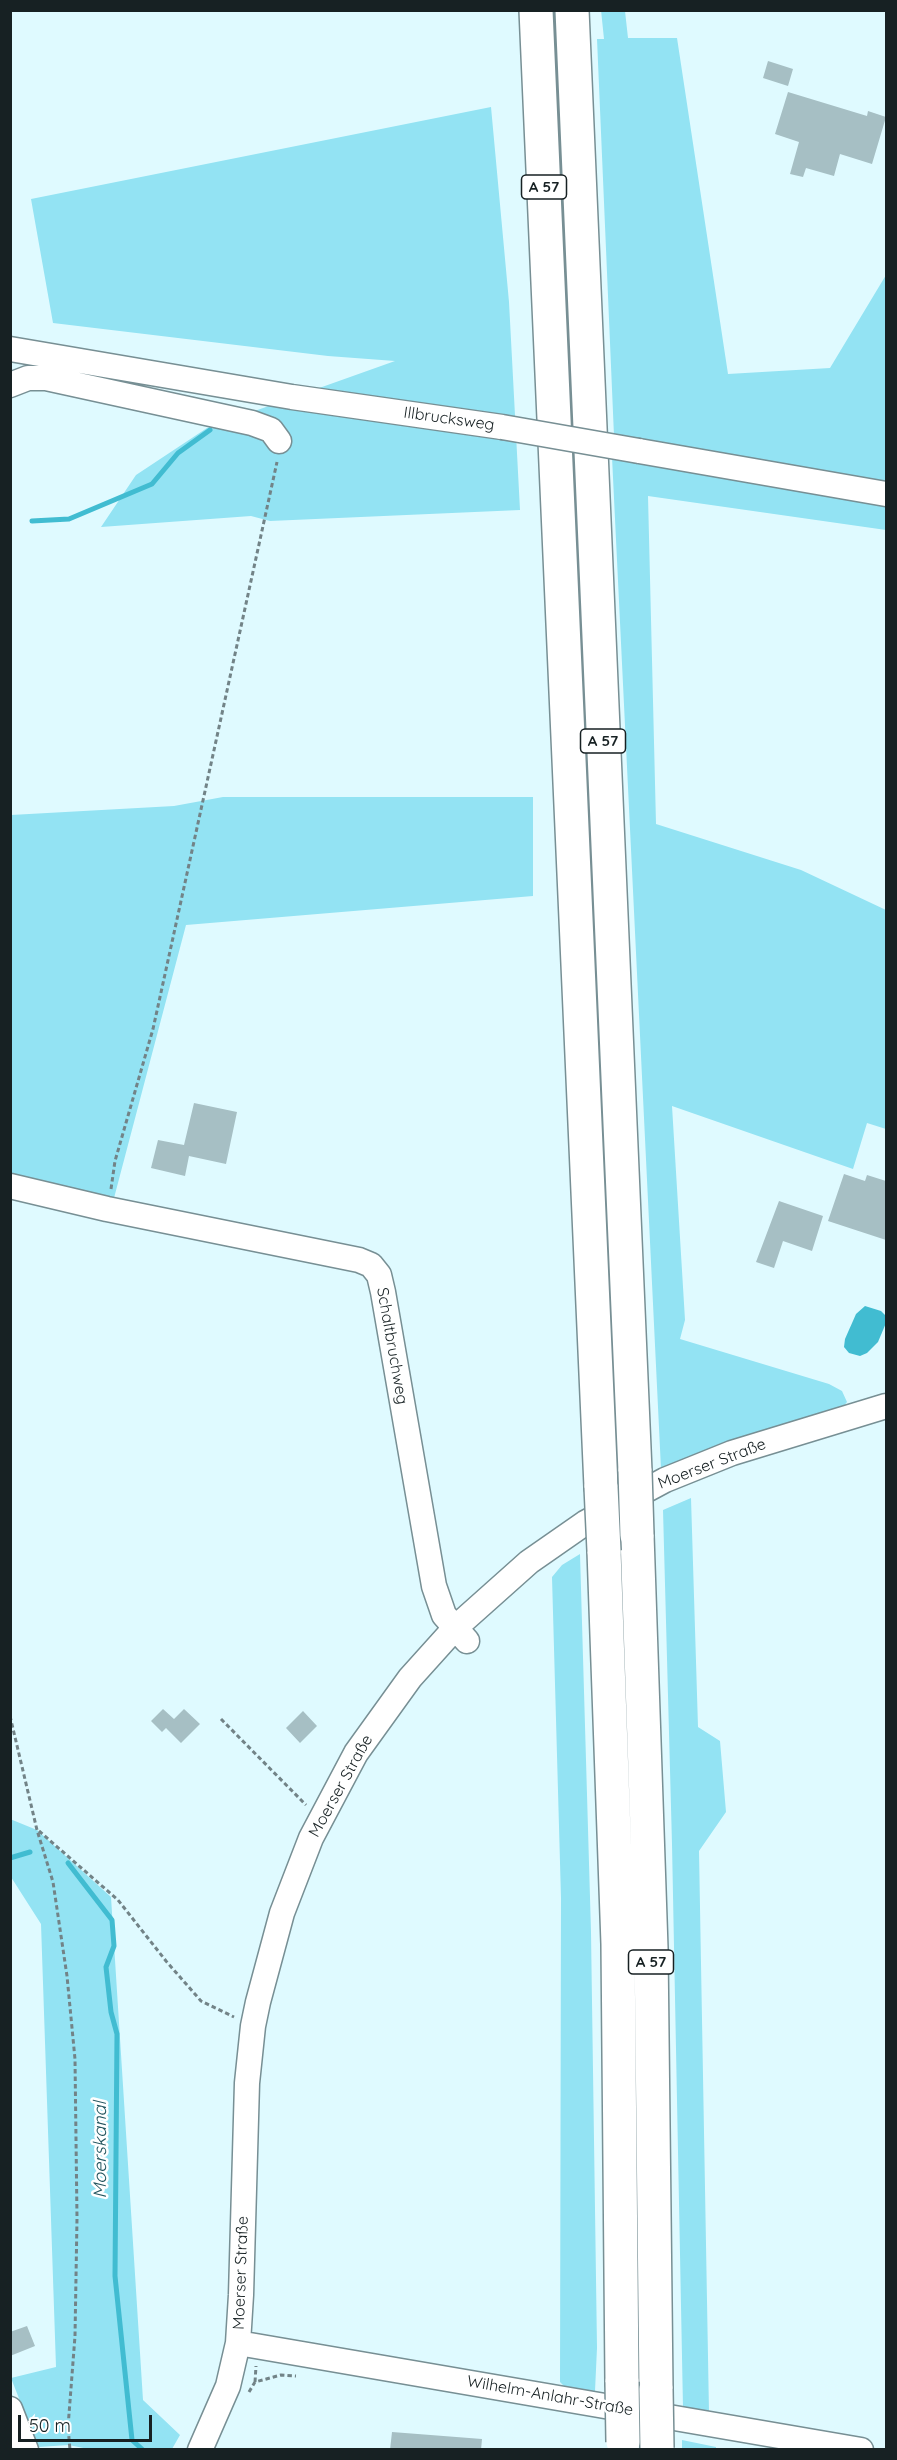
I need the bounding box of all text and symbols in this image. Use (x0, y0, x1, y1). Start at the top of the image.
road number: A 57 (522, 175, 566, 199)
street label: Illbrucksweg (402, 403, 496, 435)
road number: A 57 (580, 729, 626, 753)
street label: Schaltbruchweg (372, 1286, 412, 1406)
street label: Moerser Straße (655, 1435, 769, 1493)
street label: Moerser Straße (305, 1731, 377, 1841)
road number: A 57 (628, 1950, 674, 1974)
water label: Moerskanal (90, 2101, 112, 2199)
street label: Moerser Straße (229, 2216, 253, 2330)
street label: Wilhelm-Anlahr-Straße (465, 2372, 635, 2420)
scale bar (21, 2403, 154, 2441)
text: 50 m (29, 2414, 71, 2437)

